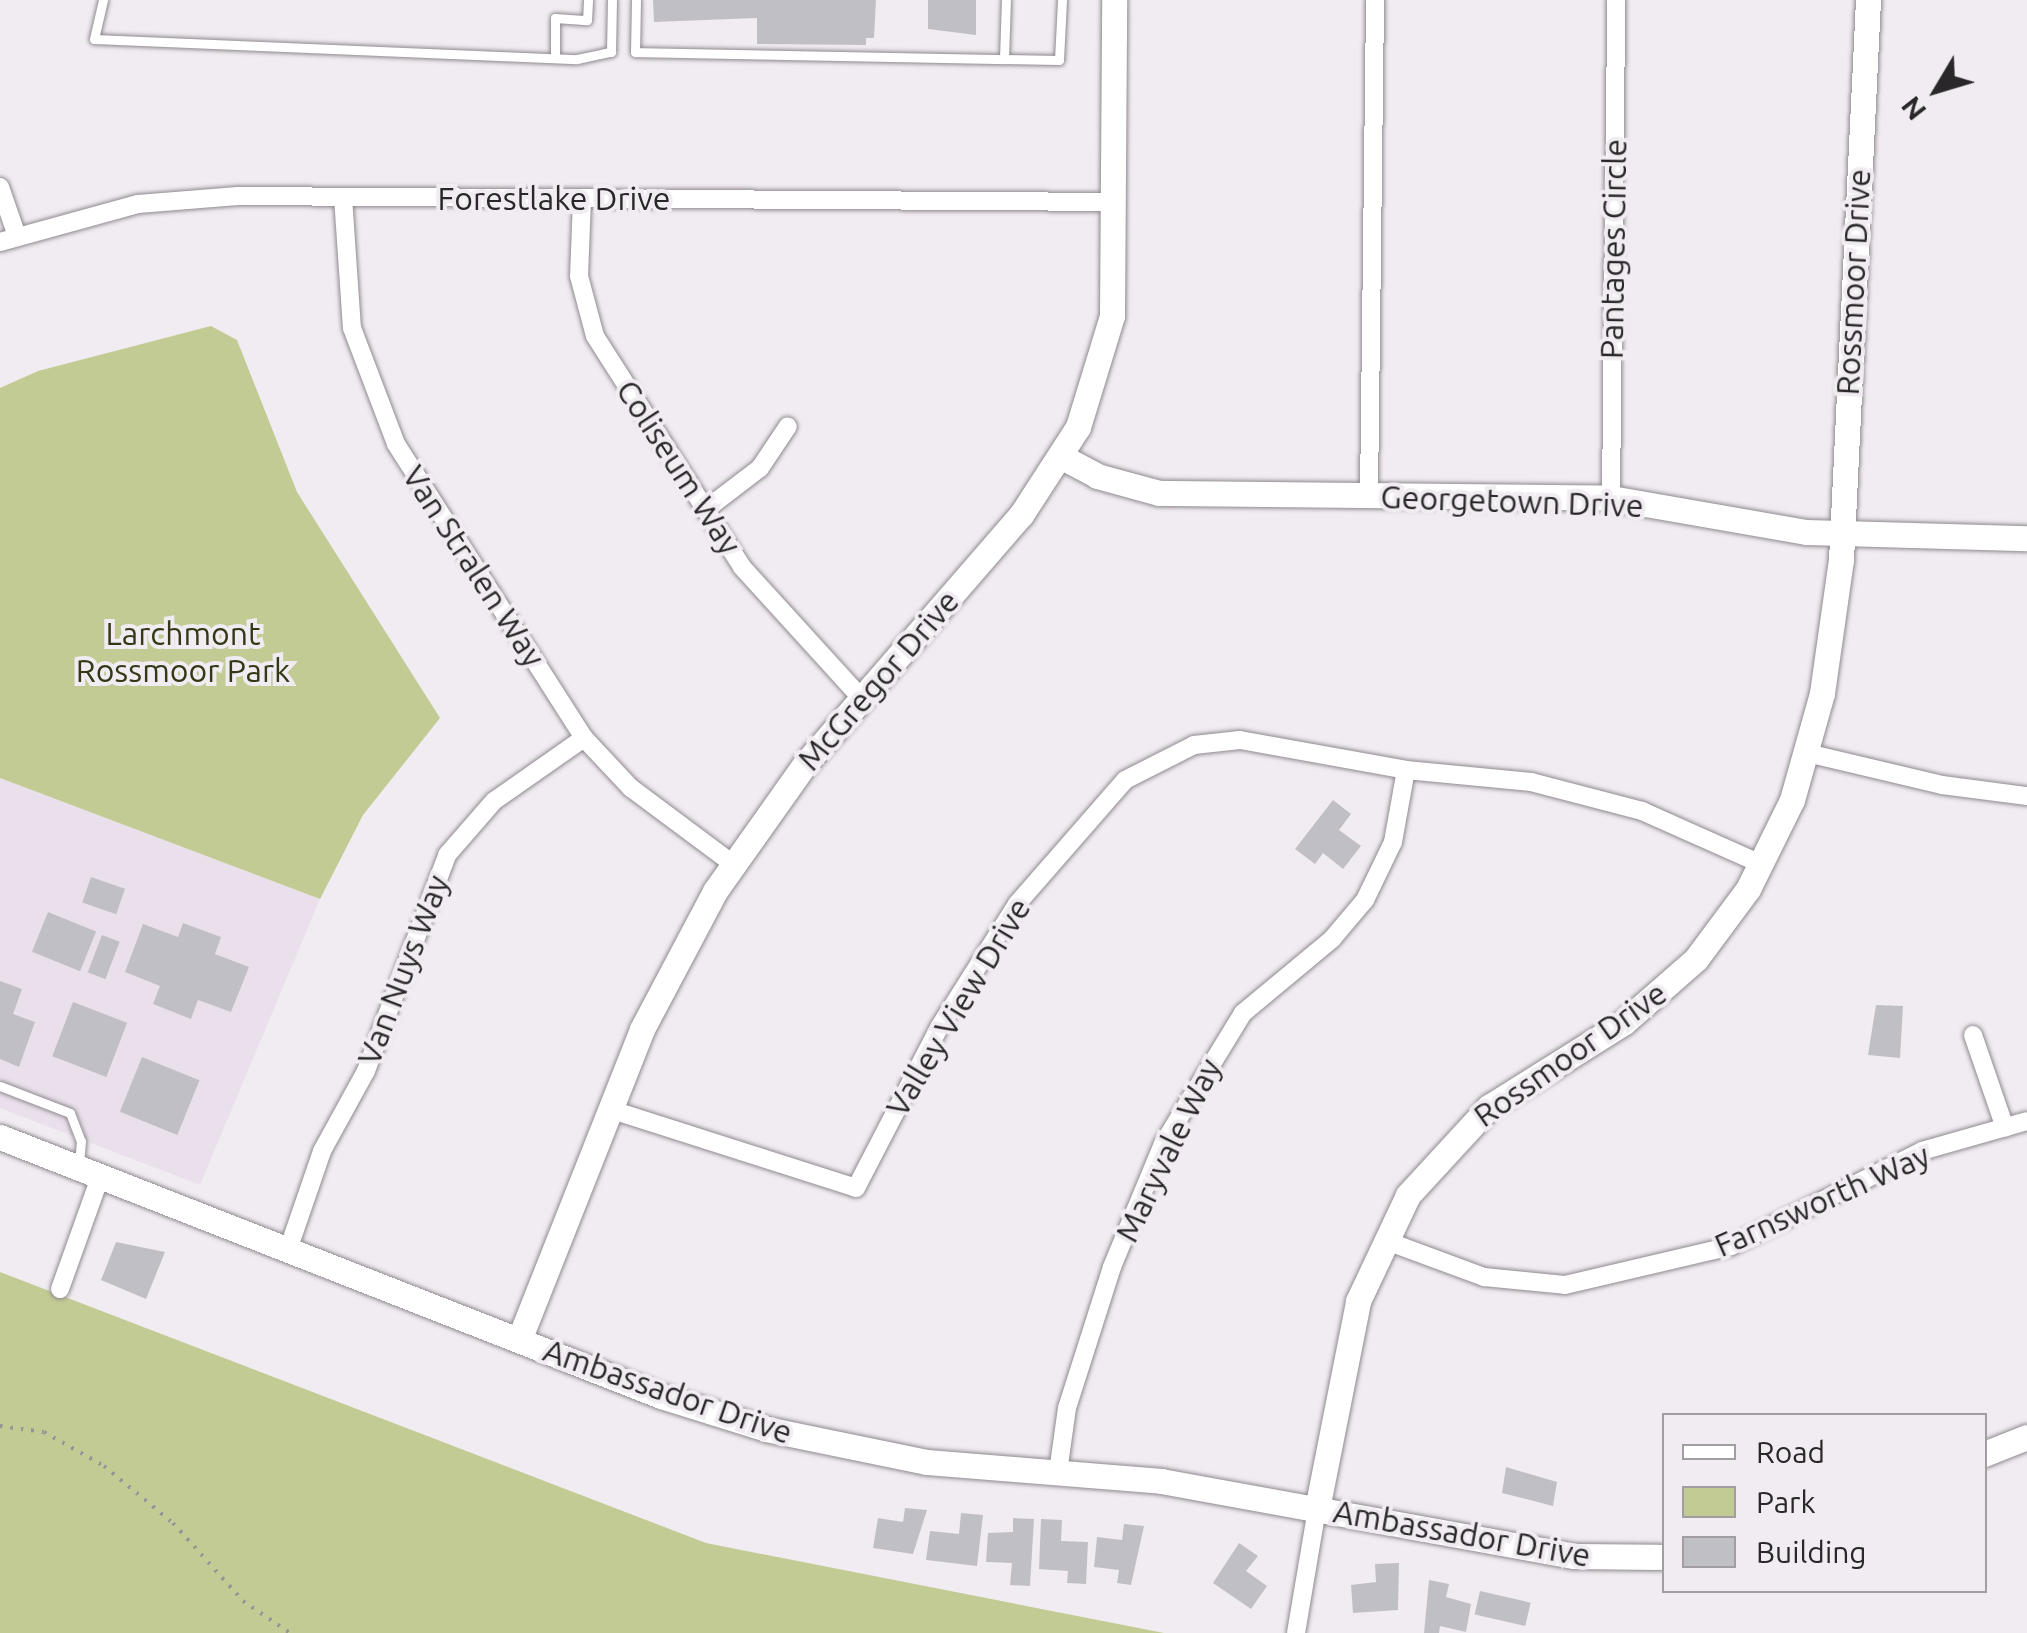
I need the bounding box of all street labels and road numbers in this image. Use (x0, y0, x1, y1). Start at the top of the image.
street label: Pantages Circle (1592, 139, 1634, 359)
street label: Rossmoor Drive (1828, 168, 1878, 396)
street label: Forestlake Drive (438, 179, 670, 217)
street label: Coliseum Way (608, 373, 750, 561)
street label: Van Stralen Way (395, 458, 553, 674)
street label: Georgetown Drive (1380, 477, 1644, 525)
street label: McGregor Drive (789, 582, 967, 778)
street label: Van Nuys Way (349, 870, 457, 1070)
street label: Valley View Drive (878, 891, 1038, 1123)
street label: Rossmoor Drive (1466, 973, 1674, 1135)
street label: Maryvale Way (1107, 1052, 1229, 1248)
street label: Farnsworth Way (1709, 1135, 1935, 1265)
street label: Ambassador Drive (539, 1330, 797, 1452)
street label: Ambassador Drive (1330, 1491, 1594, 1575)

